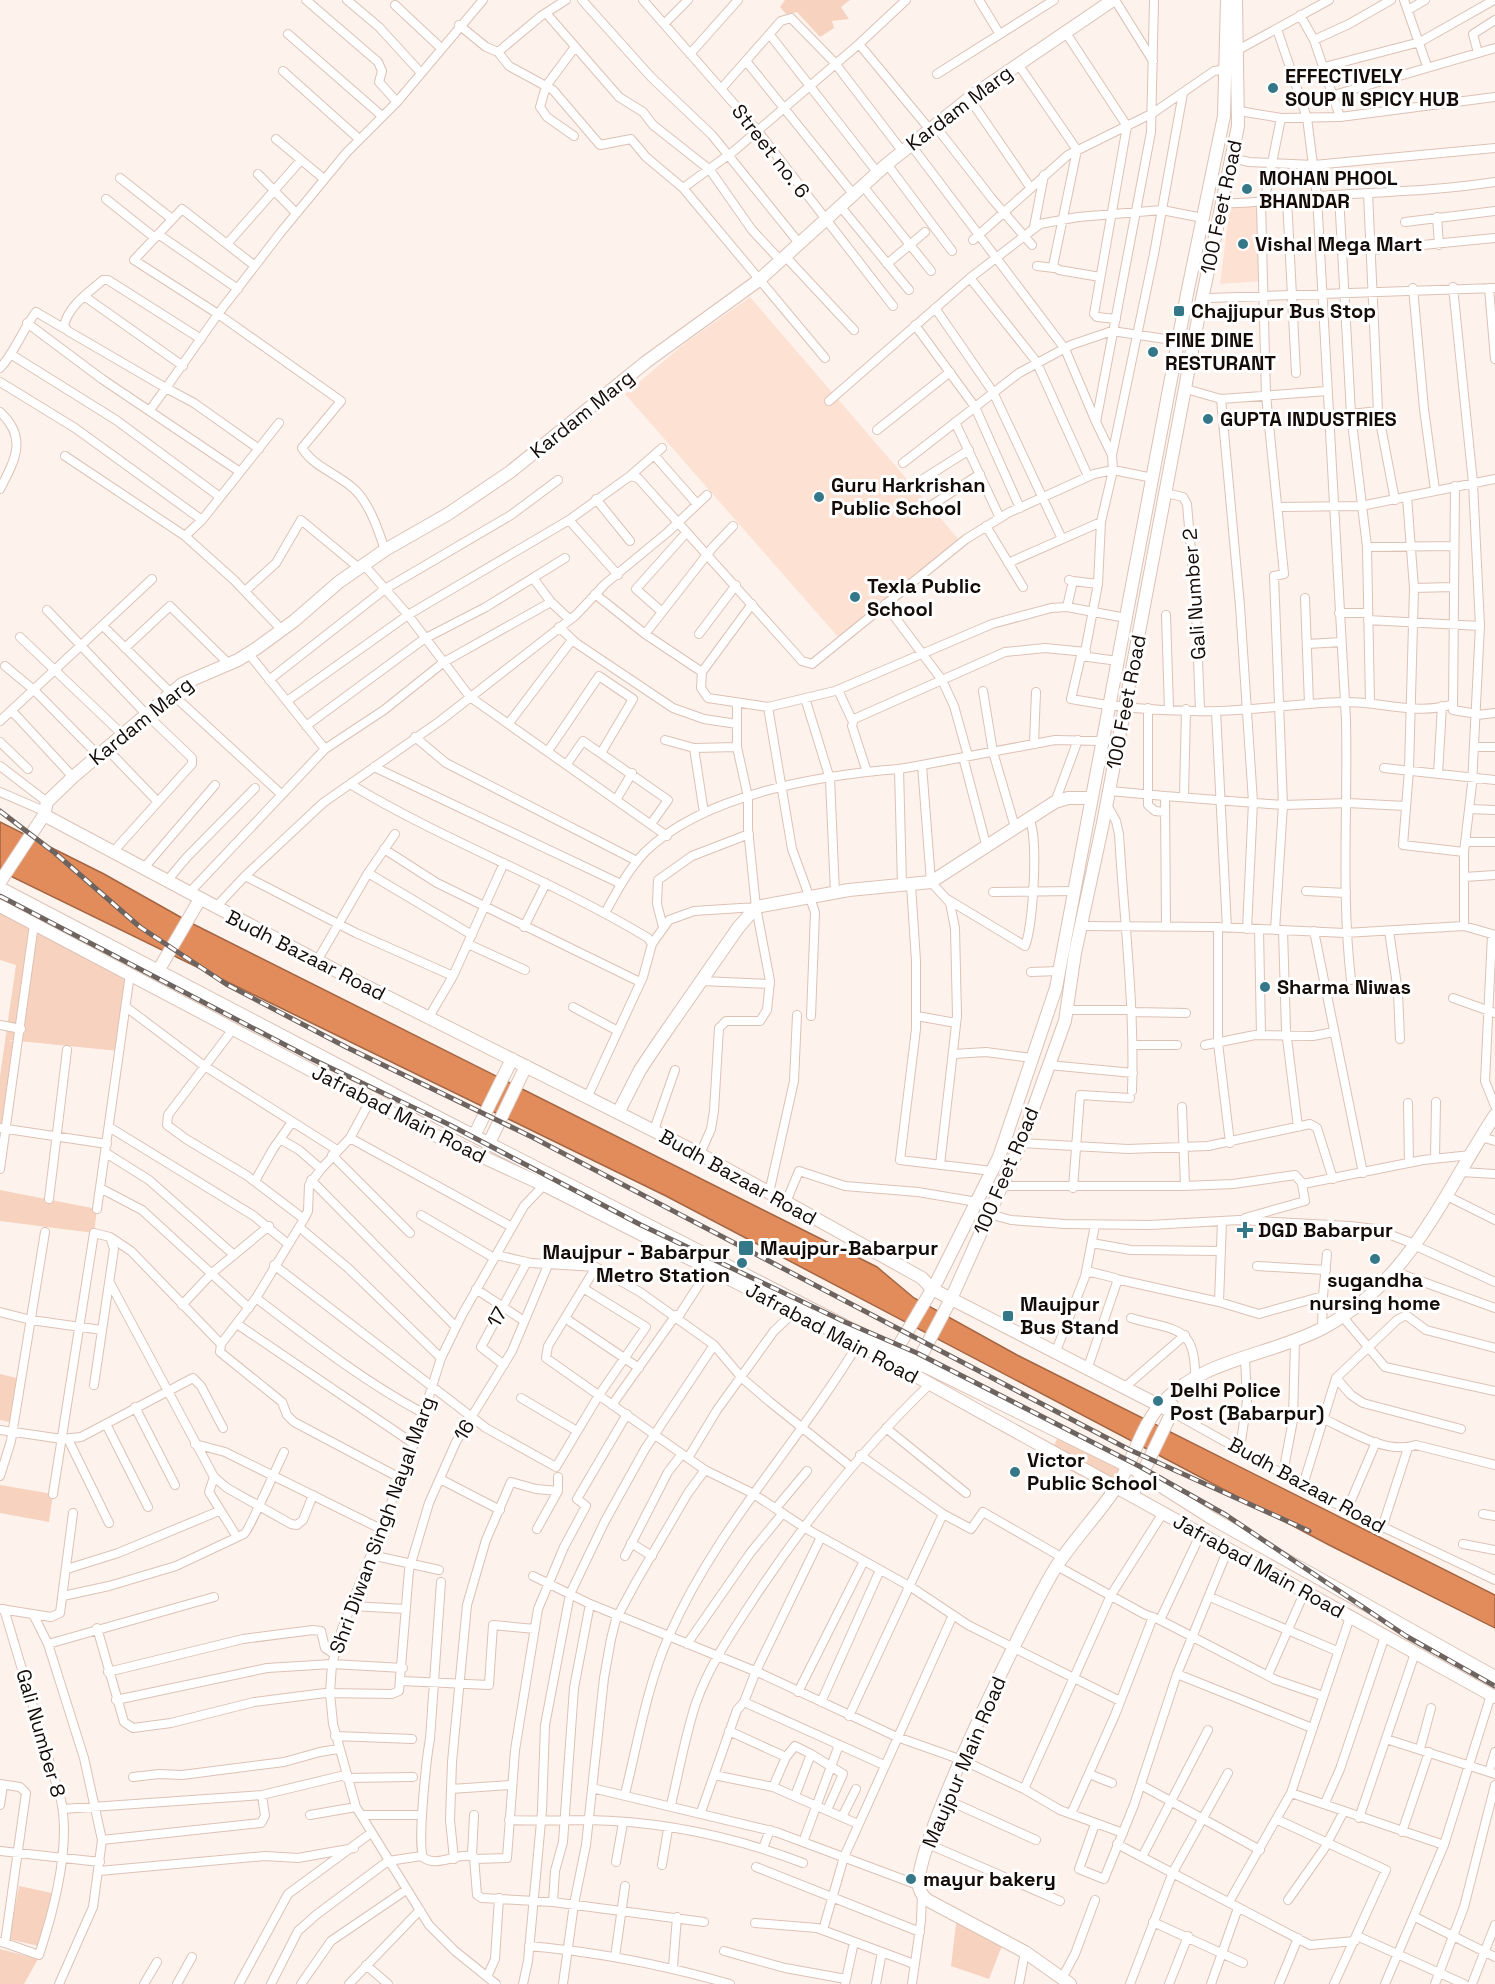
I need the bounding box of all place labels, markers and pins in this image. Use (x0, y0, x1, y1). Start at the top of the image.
place label: EFFECTIVELY SOUP N SPICY HUB (1285, 63, 1459, 112)
marker: EFFECTIVELY SOUP N SPICY HUB (1266, 81, 1280, 95)
place label: MOHAN PHOOL BHANDAR (1259, 165, 1398, 214)
marker: MOHAN PHOOL BHANDAR (1240, 182, 1254, 196)
place label: Vishal Mega Mart (1255, 231, 1422, 257)
marker: Vishal Mega Mart (1236, 237, 1250, 251)
place label: Chajjupur Bus Stop (1191, 298, 1376, 324)
marker: Chajjupur Bus Stop (1172, 304, 1186, 318)
place label: FINE DINE RESTURANT (1165, 327, 1276, 376)
marker: FINE DINE RESTURANT (1146, 345, 1160, 359)
place label: GUPTA INDUSTRIES (1220, 406, 1397, 432)
marker: GUPTA INDUSTRIES (1201, 412, 1215, 426)
place label: Guru Harkrishan Public School (831, 472, 986, 521)
marker: Guru Harkrishan Public School (812, 490, 826, 504)
place label: Texla Public School (867, 573, 981, 622)
marker: Texla Public School (848, 590, 862, 604)
place label: Sharma Niwas (1277, 974, 1411, 1000)
marker: Sharma Niwas (1258, 980, 1272, 994)
place label: DGD Babarpur (1258, 1217, 1393, 1243)
marker: DGD Babarpur (1236, 1221, 1254, 1239)
place label: Maujpur-Babarpur (760, 1235, 938, 1261)
place label: Maujpur - Babarpur Metro Station (543, 1239, 730, 1288)
marker: Maujpur-Babarpur (737, 1239, 755, 1257)
marker: sugandha nursing home (1368, 1252, 1382, 1266)
marker: Maujpur - Babarpur Metro Station (735, 1256, 749, 1270)
place label: sugandha nursing home (1309, 1267, 1441, 1316)
place label: Maujpur Bus Stand (1020, 1291, 1119, 1340)
marker: Maujpur Bus Stand (1001, 1309, 1015, 1323)
place label: Delhi Police Post (Babarpur) (1170, 1377, 1324, 1426)
marker: Delhi Police Post (Babarpur) (1151, 1394, 1165, 1408)
place label: Victor Public School (1027, 1447, 1158, 1496)
marker: Victor Public School (1008, 1465, 1022, 1479)
place label: mayur bakery (923, 1866, 1056, 1892)
marker: mayur bakery (904, 1872, 918, 1886)

